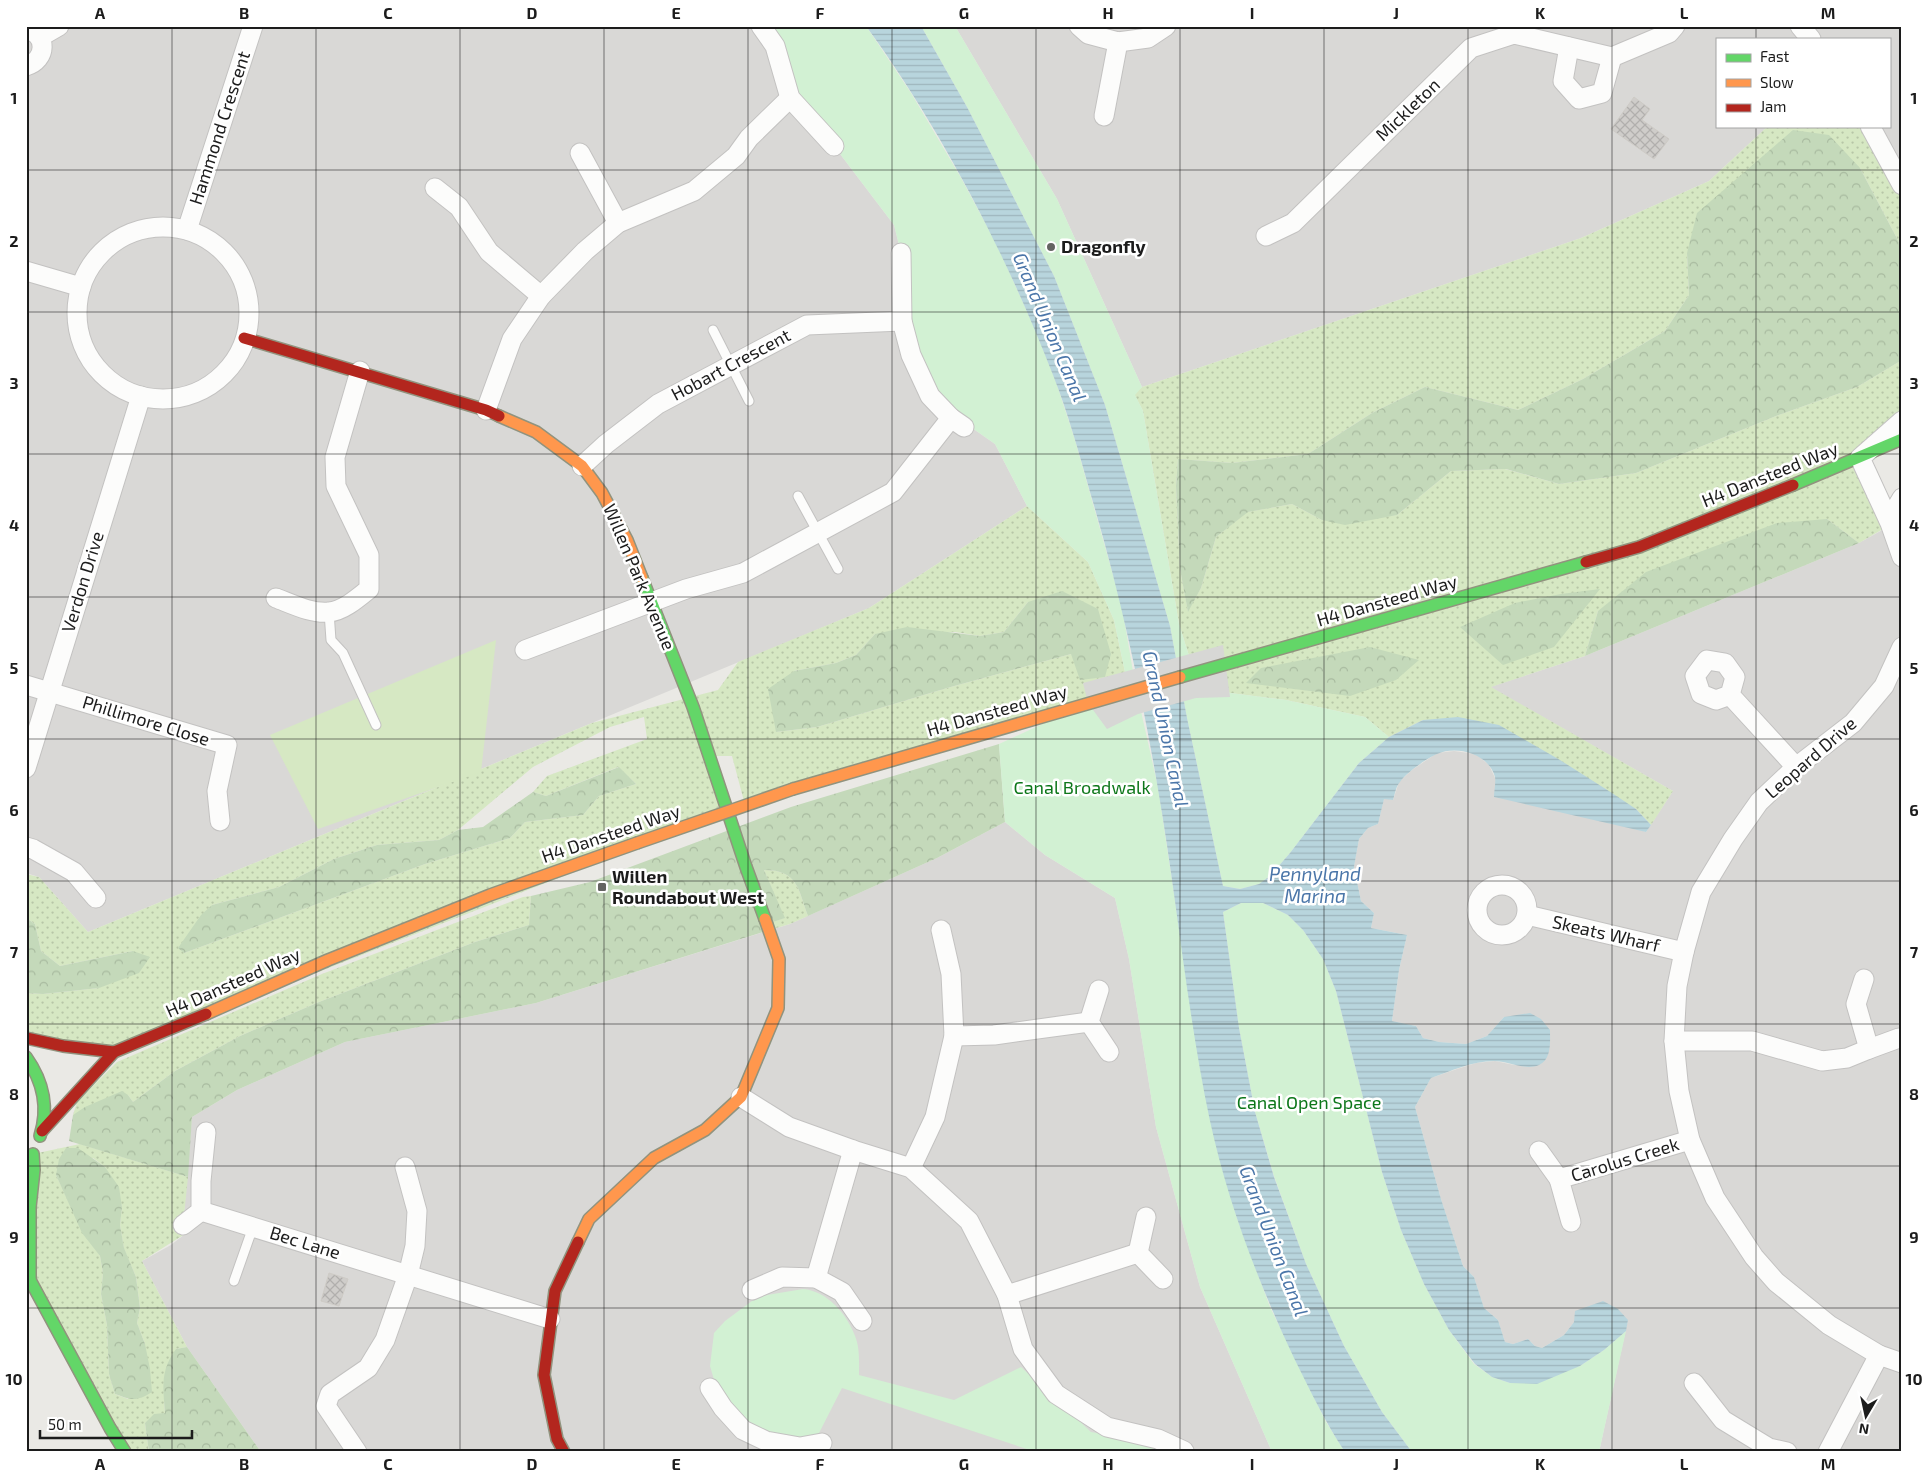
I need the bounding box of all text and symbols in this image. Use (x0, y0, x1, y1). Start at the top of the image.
text: A (95, 3, 106, 22)
text: B (239, 3, 249, 22)
text: C (383, 3, 393, 22)
text: D (527, 3, 538, 22)
text: E (671, 3, 681, 22)
text: F (816, 3, 825, 22)
text: G (959, 3, 969, 22)
text: H (1102, 3, 1114, 22)
text: I (1250, 3, 1254, 22)
text: J (1393, 3, 1399, 22)
text: K (1535, 3, 1546, 22)
text: L (1680, 3, 1689, 22)
text: M (1821, 3, 1835, 22)
legend (1716, 38, 1890, 128)
text: Fast (1760, 47, 1790, 65)
street label: Hammond Crescent (184, 48, 254, 207)
street label: Mickleton (1371, 73, 1444, 145)
text: Slow (1760, 73, 1794, 91)
text: 1 (11, 88, 17, 107)
text: 1 (1911, 88, 1917, 107)
text: Jam (1760, 97, 1786, 115)
text: 2 (9, 231, 19, 250)
text: 2 (1909, 231, 1919, 250)
place label: Dragonfly (1061, 235, 1147, 257)
marker: Dragonfly (1045, 241, 1057, 253)
water label: Grand Union Canal (1009, 249, 1092, 405)
street label: Hobart Crescent (667, 323, 794, 405)
text: 3 (9, 373, 19, 392)
text: 3 (1909, 373, 1919, 392)
street label: H4 Dansteed Way (1698, 437, 1841, 511)
street label: Willen Park Avenue (599, 500, 681, 653)
text: 4 (9, 515, 19, 534)
text: 4 (1909, 515, 1919, 534)
street label: Verdon Drive (56, 528, 108, 635)
street label: H4 Dansteed Way (1314, 569, 1460, 631)
water label: Grand Union Canal (1139, 649, 1194, 809)
text: 5 (10, 658, 19, 677)
text: 5 (1910, 658, 1919, 677)
street label: H4 Dansteed Way (924, 679, 1070, 741)
street label: Phillimore Close (80, 690, 213, 750)
street label: Leopard Drive (1760, 712, 1860, 803)
park label: Canal Broadwalk (1013, 776, 1151, 798)
street label: H4 Dansteed Way (538, 799, 683, 867)
text: 6 (9, 800, 19, 819)
text: 6 (1909, 800, 1919, 819)
water label: Pennyland Marina (1269, 862, 1361, 907)
place label: Willen Roundabout West (612, 865, 765, 908)
marker: Willen Roundabout West (596, 881, 608, 893)
street label: Skeats Wharf (1550, 910, 1663, 956)
text: 7 (10, 942, 19, 961)
street label: H4 Dansteed Way (162, 942, 304, 1022)
text: 7 (1910, 942, 1919, 961)
text: 8 (9, 1084, 19, 1103)
text: 8 (1909, 1084, 1919, 1103)
park label: Canal Open Space (1237, 1091, 1381, 1113)
street label: Carolus Creek (1568, 1132, 1681, 1186)
water label: Grand Union Canal (1235, 1162, 1314, 1319)
street label: Bec Lane (267, 1221, 343, 1263)
text: 9 (9, 1227, 19, 1246)
text: 9 (1909, 1227, 1919, 1246)
text: 10 (5, 1369, 23, 1388)
text: 10 (1905, 1369, 1923, 1388)
north arrow (1840, 1390, 1890, 1440)
scale bar (40, 1408, 192, 1440)
text: 50 m (48, 1415, 82, 1433)
text: N (1858, 1420, 1870, 1439)
text: A (95, 1454, 106, 1473)
text: B (239, 1454, 249, 1473)
text: C (383, 1454, 393, 1473)
text: D (527, 1454, 538, 1473)
text: E (671, 1454, 681, 1473)
text: F (816, 1454, 825, 1473)
text: G (959, 1454, 969, 1473)
text: H (1102, 1454, 1114, 1473)
text: I (1250, 1454, 1254, 1473)
text: J (1393, 1454, 1399, 1473)
text: K (1535, 1454, 1546, 1473)
text: L (1680, 1454, 1689, 1473)
text: M (1821, 1454, 1835, 1473)

